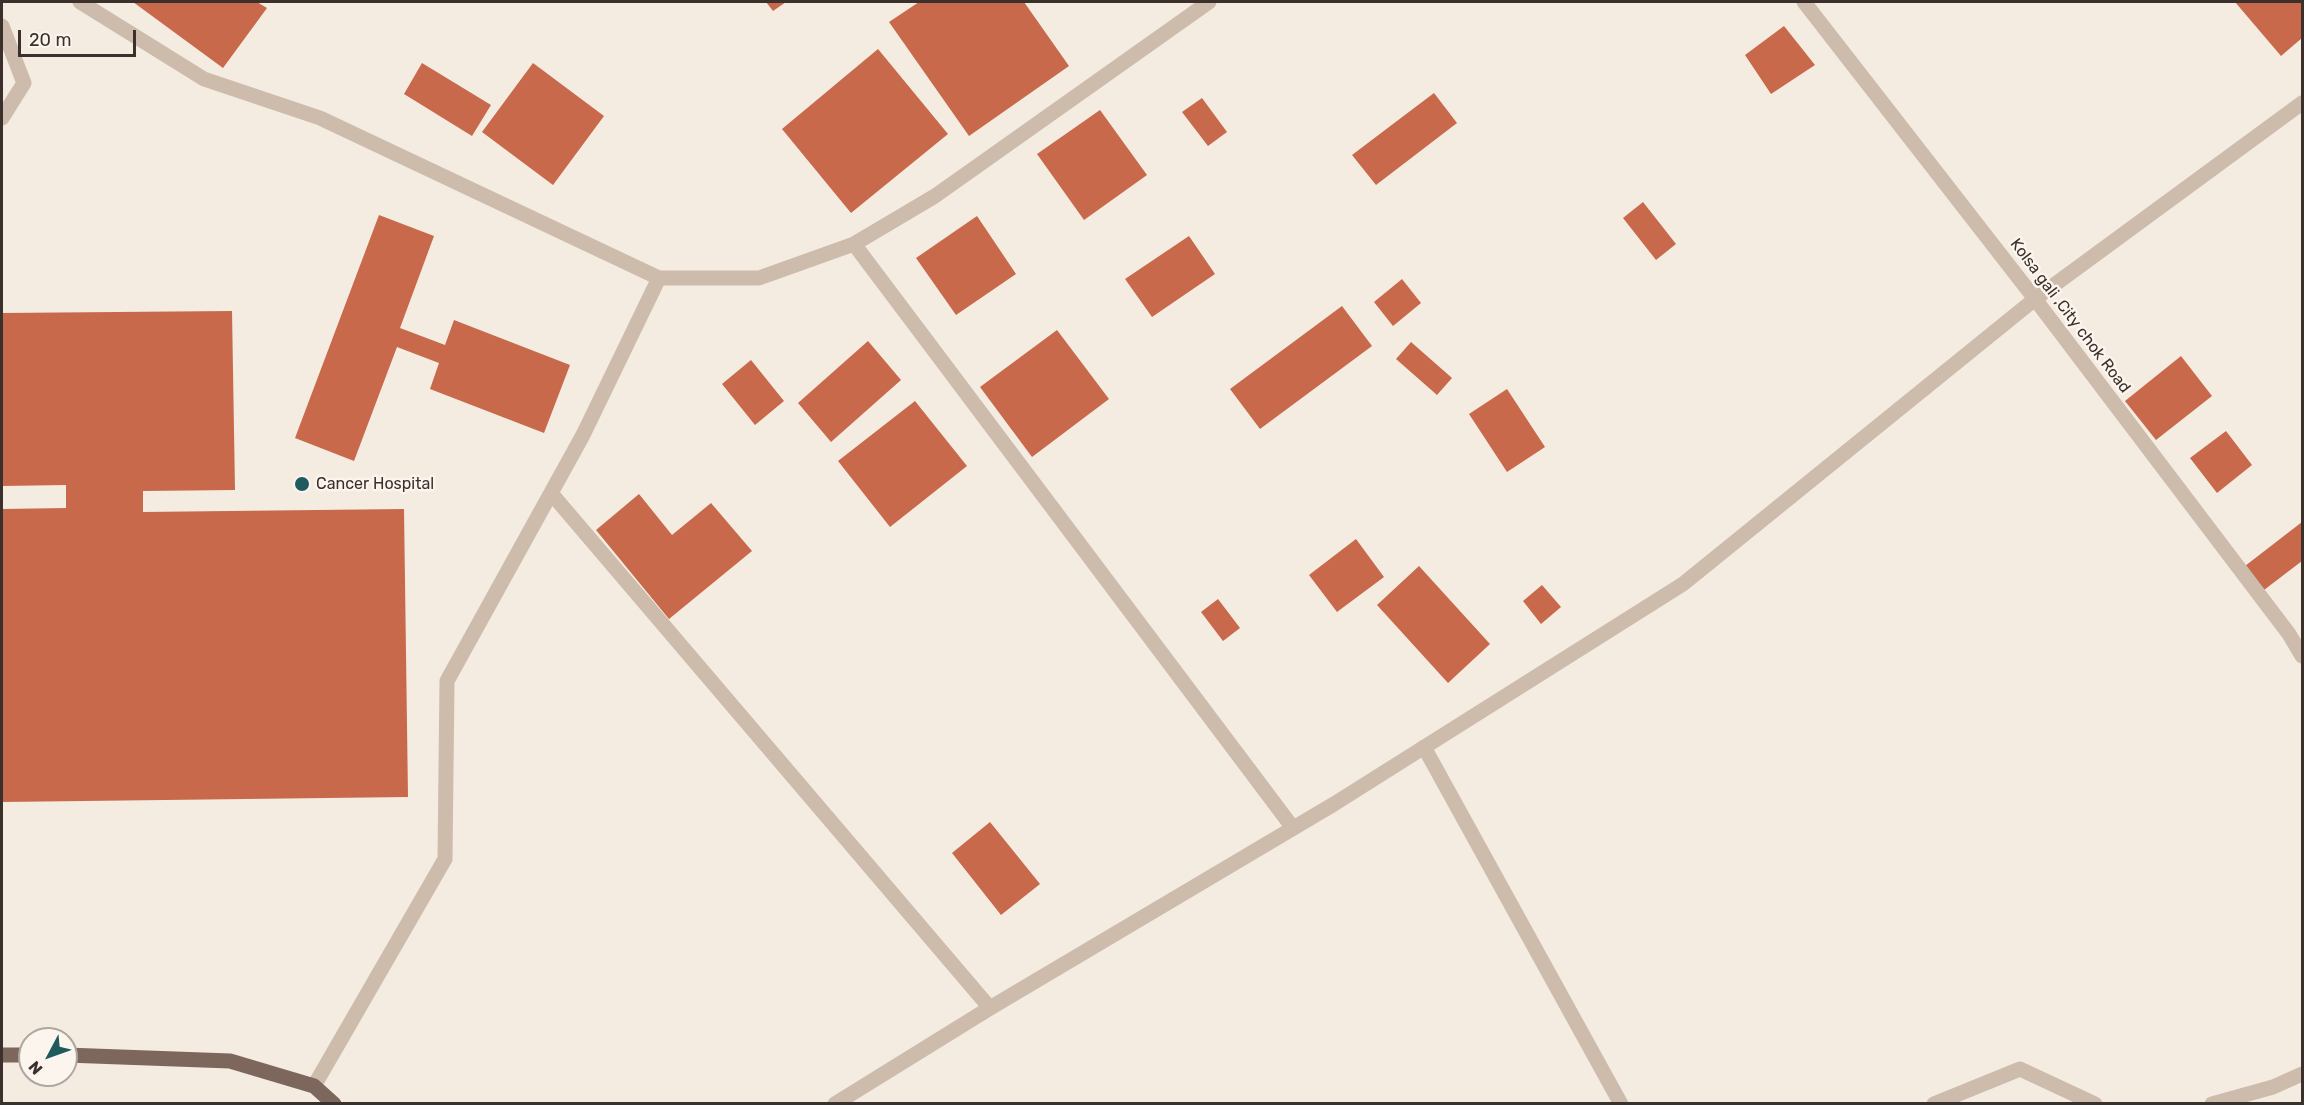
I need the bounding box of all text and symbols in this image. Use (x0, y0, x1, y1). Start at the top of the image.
scale bar (21, 18, 140, 56)
text: 20 m (29, 29, 71, 51)
street label: Kolsa gali ,City chok Road (2006, 235, 2134, 397)
place label: Cancer Hospital (316, 474, 434, 494)
marker: Cancer Hospital (293, 475, 311, 493)
north arrow (18, 1027, 78, 1087)
text: N (25, 1057, 46, 1078)

